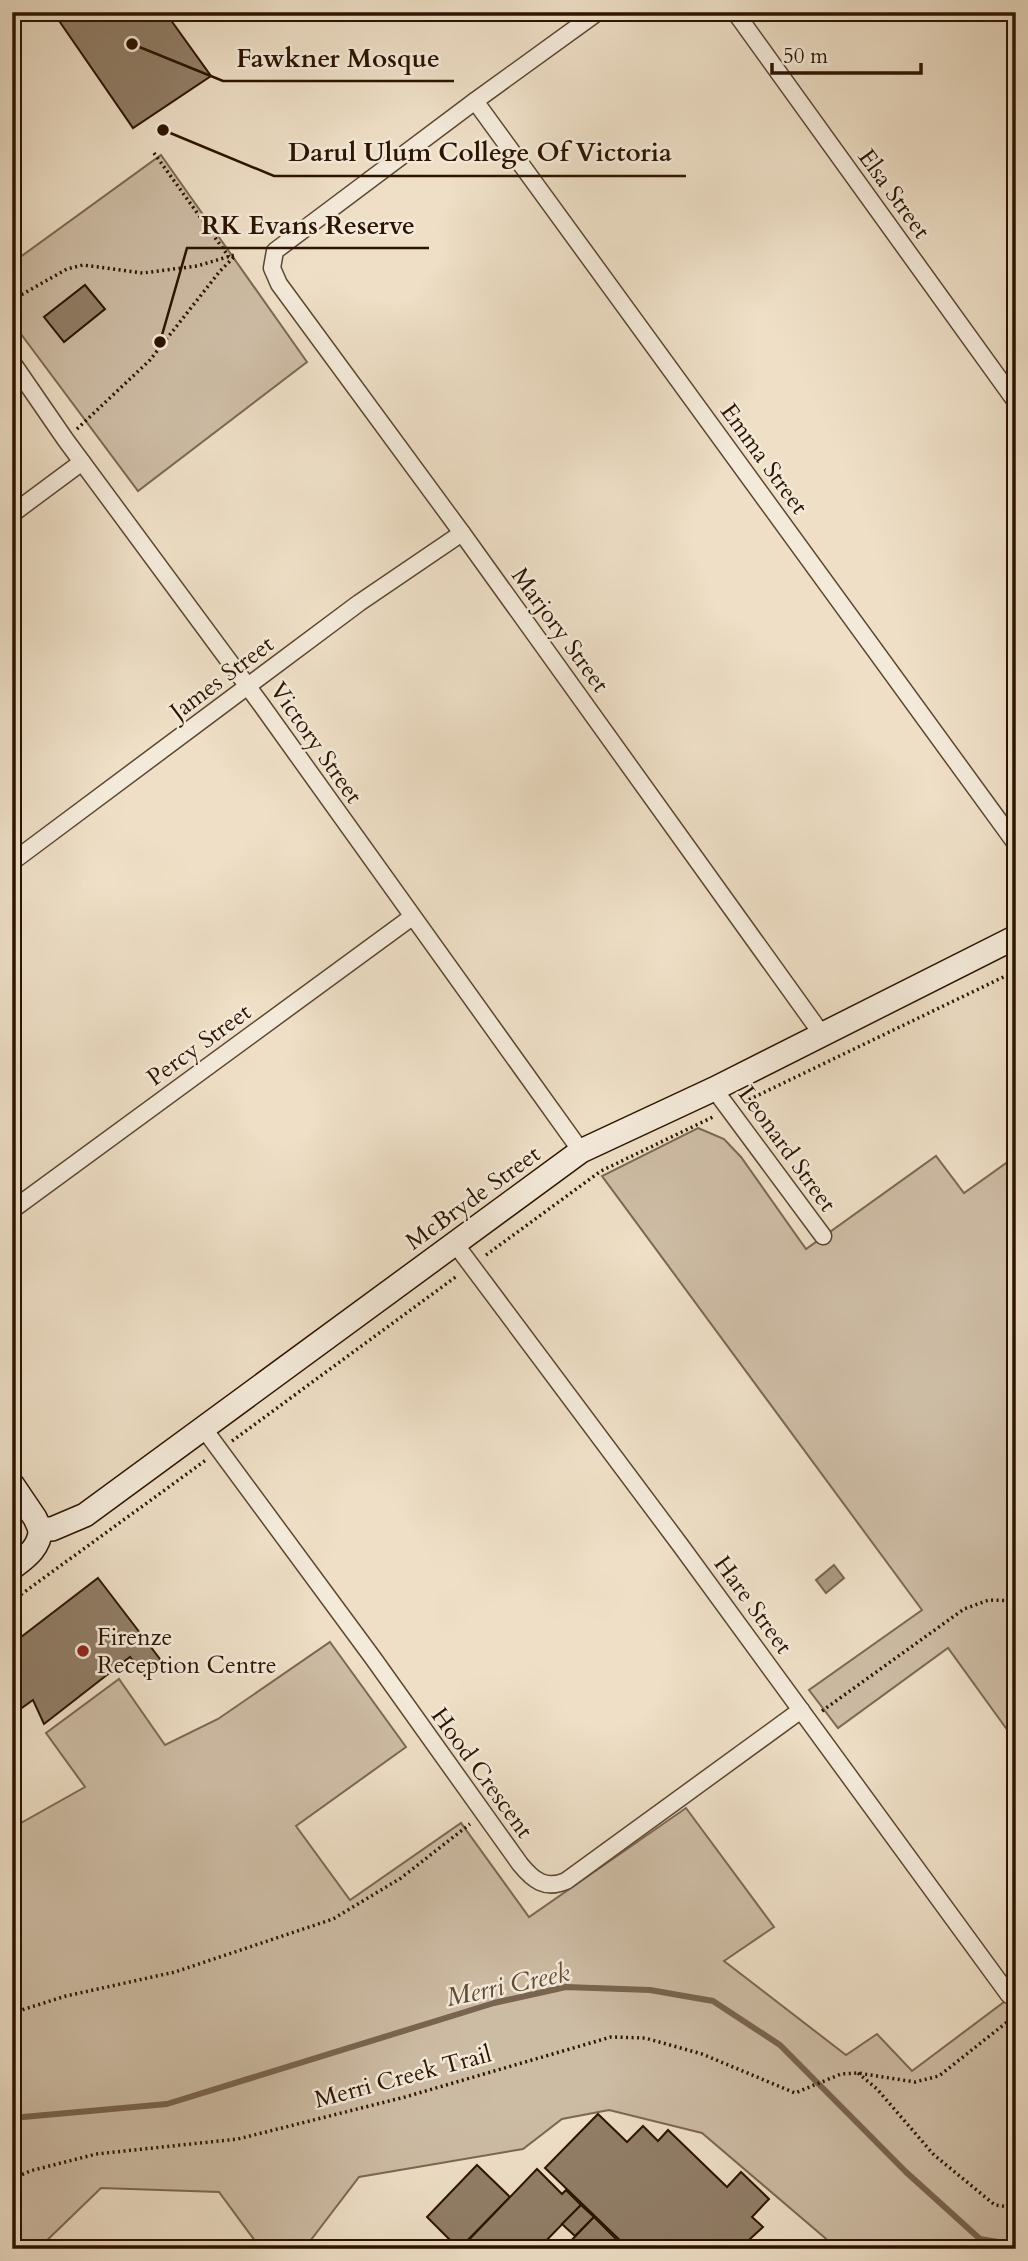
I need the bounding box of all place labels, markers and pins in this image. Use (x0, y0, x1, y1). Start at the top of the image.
callout: Fawkner Mosque (223, 34, 454, 81)
callout: Darul Ulum College Of Victoria (274, 129, 686, 176)
callout: RK Evans Reserve (187, 201, 429, 248)
place label: Firenze Reception Centre (97, 1621, 277, 1682)
marker: Firenze Reception Centre (75, 1643, 91, 1659)

